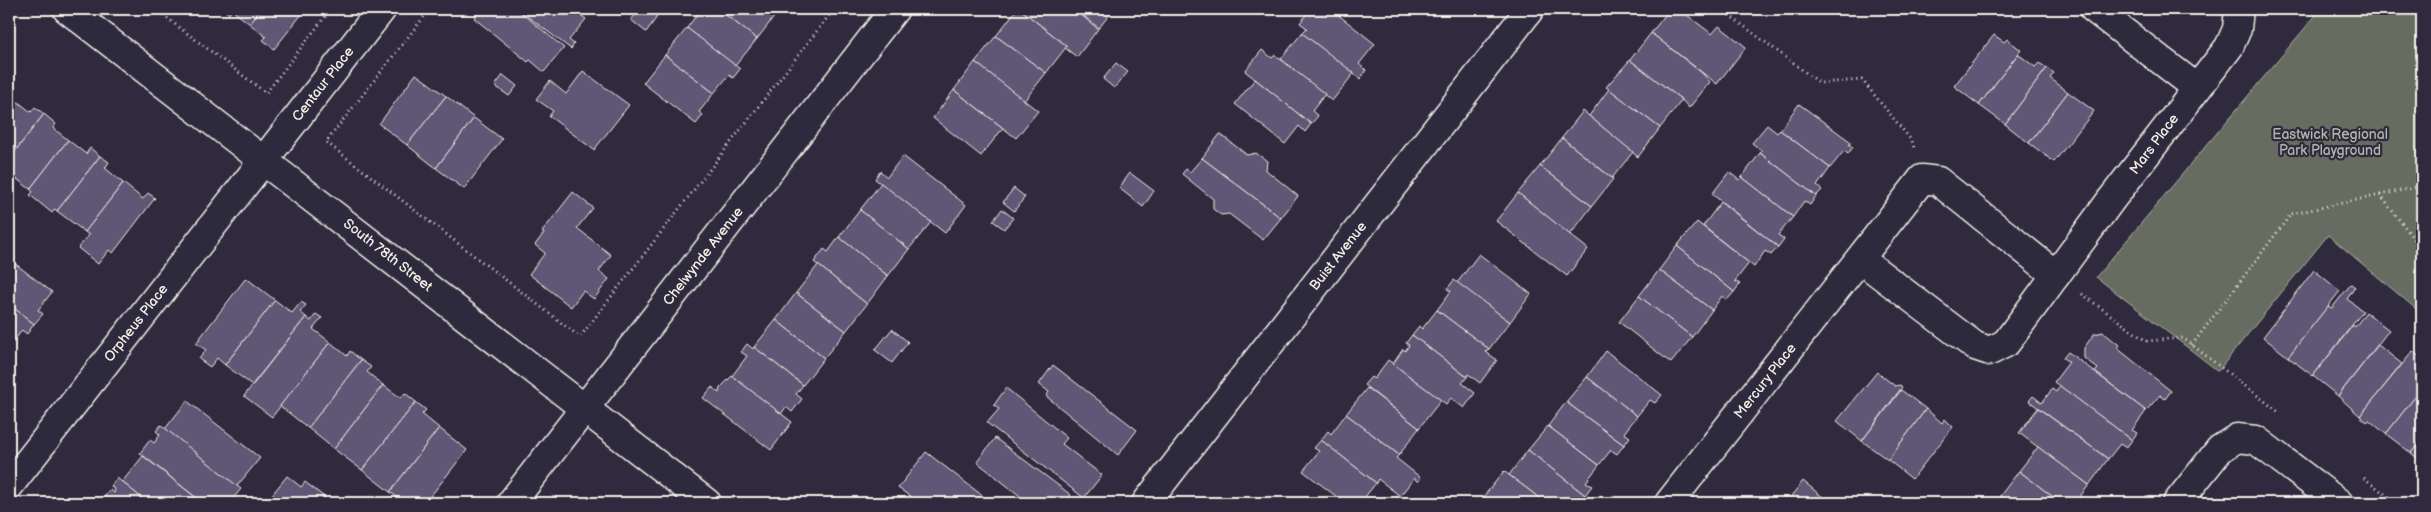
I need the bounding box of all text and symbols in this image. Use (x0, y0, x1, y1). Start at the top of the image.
street label: Centaur Place (289, 43, 357, 125)
street label: Mars Place (2126, 110, 2182, 178)
park label: Eastwick Regional Park Playground (2272, 126, 2388, 159)
street label: Chelwynde Avenue (659, 203, 747, 309)
street label: South 78th Street (340, 215, 437, 296)
street label: Buist Avenue (1306, 218, 1370, 294)
street label: Orpheus Place (100, 281, 172, 365)
street label: Mercury Place (1730, 340, 1800, 422)

